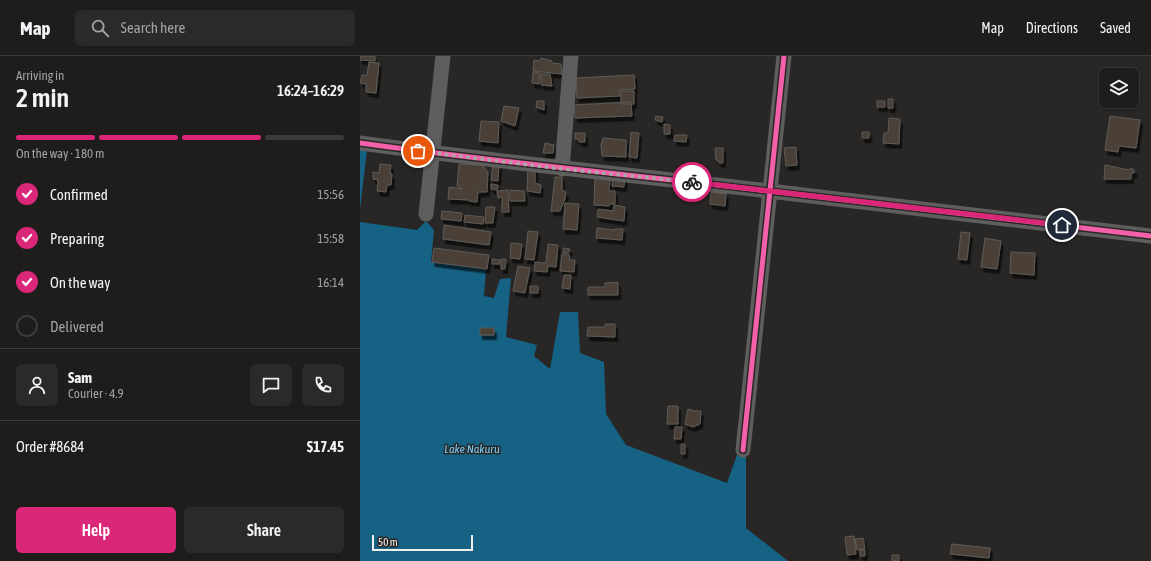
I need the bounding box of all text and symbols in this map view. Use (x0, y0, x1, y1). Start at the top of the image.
search box (75, 10, 355, 46)
text: Map (20, 17, 51, 39)
icon: search (89, 17, 111, 39)
text: Search here (121, 19, 185, 36)
text: Map (981, 20, 1004, 36)
text: Directions (1026, 20, 1078, 36)
text: Saved (1100, 20, 1131, 36)
text: Arriving in (16, 68, 64, 83)
map controls (1099, 68, 1139, 108)
button: layers (1099, 68, 1139, 108)
text: 16:24–16:29 (277, 82, 344, 99)
text: 2 min (16, 83, 69, 113)
pin (401, 134, 435, 168)
icon: bag (407, 140, 429, 162)
text: On the way · 180 m (16, 146, 104, 161)
courier (672, 162, 712, 202)
icon: bike (681, 171, 703, 193)
icon: check (16, 183, 38, 205)
text: Confirmed (50, 186, 108, 203)
text: 15:56 (317, 187, 344, 202)
pin (1045, 208, 1079, 242)
icon: home (1051, 214, 1073, 236)
icon: check (16, 227, 38, 249)
text: Preparing (50, 230, 104, 247)
text: 15:58 (317, 231, 344, 246)
icon: check (16, 271, 38, 293)
text: On the way (50, 274, 111, 291)
text: 16:14 (317, 275, 344, 290)
text: Delivered (50, 318, 104, 335)
button: person (16, 364, 58, 406)
button: chat (250, 364, 292, 406)
button: phone (302, 364, 344, 406)
text: Sam (68, 369, 92, 386)
text: Courier · 4.9 (68, 386, 124, 401)
text: Order #8684 (16, 438, 84, 455)
text: $17.45 (307, 438, 344, 455)
water label: Lake Nakuru (444, 442, 500, 456)
button: Help (16, 507, 176, 553)
button: Share (184, 507, 344, 553)
scale bar (372, 533, 473, 552)
text: 50 m (378, 536, 398, 548)

